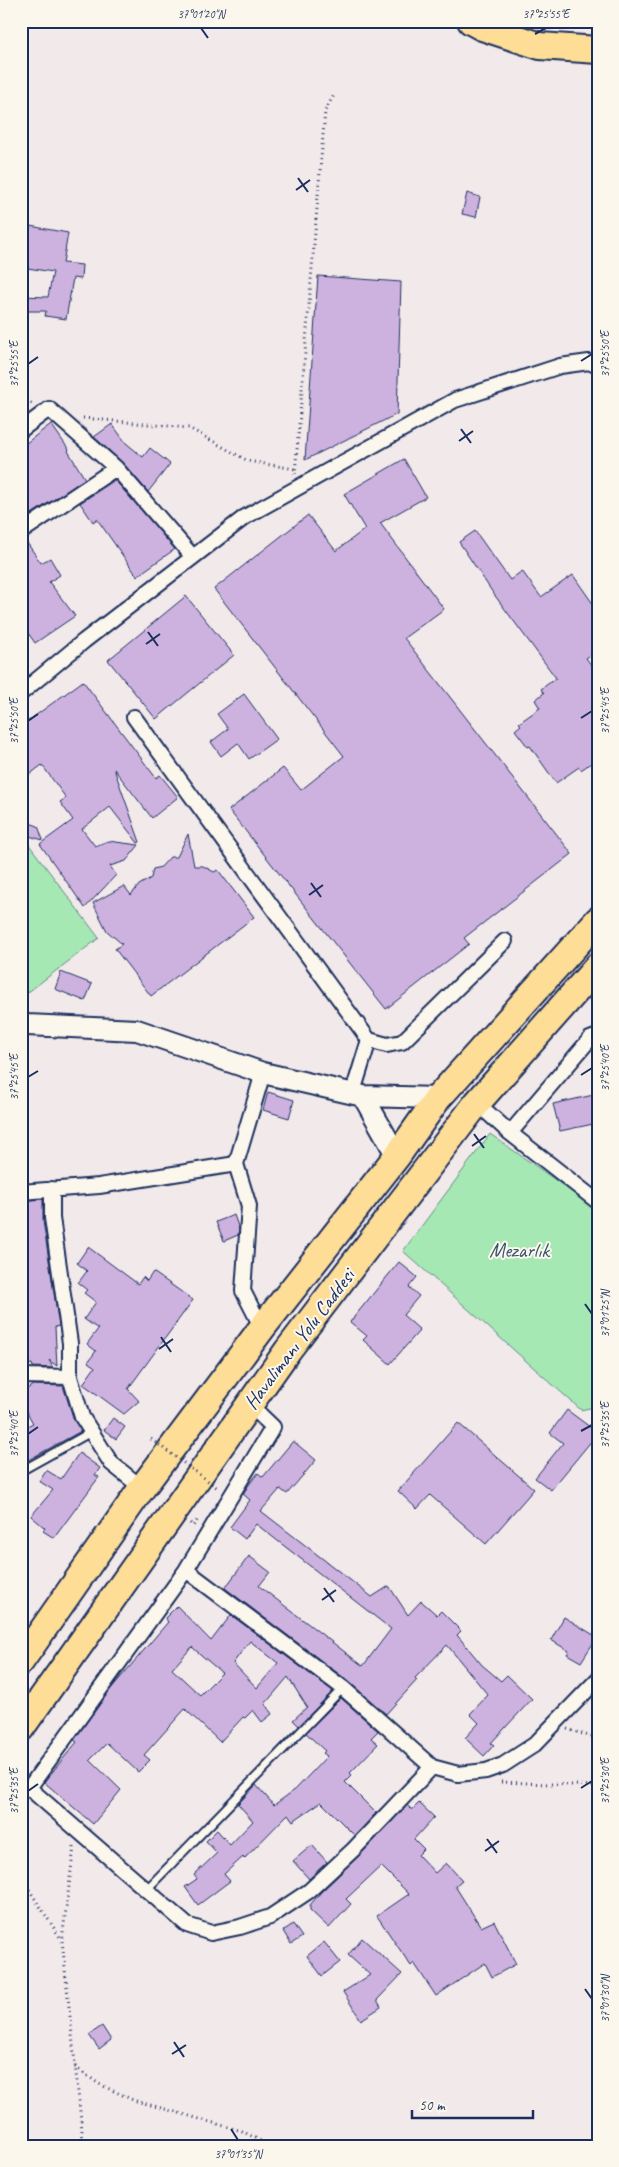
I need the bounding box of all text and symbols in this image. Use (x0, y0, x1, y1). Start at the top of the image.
text: 37°01'20"N (177, 6, 226, 22)
text: 37°25'55"E (523, 6, 571, 22)
text: 37°25'50"E (597, 329, 613, 377)
text: 37°25'55"E (6, 339, 22, 387)
text: 37°25'45"E (597, 686, 613, 734)
text: 37°25'50"E (6, 696, 22, 744)
text: 37°25'40"E (597, 1043, 613, 1091)
text: 37°25'45"E (6, 1052, 22, 1100)
park label: Mezarlık (489, 1237, 551, 1263)
street label: Havalimanı Yolu Caddesi (238, 1261, 362, 1414)
text: 37°01'25"N (597, 1289, 613, 1338)
text: 37°25'35"E (597, 1400, 613, 1448)
text: 37°25'40"E (6, 1409, 22, 1457)
text: 37°25'30"E (597, 1756, 613, 1804)
text: 37°25'35"E (6, 1766, 22, 1814)
text: 37°01'30"N (597, 1974, 613, 2023)
scale bar (412, 2087, 533, 2119)
text: 50 m (419, 2096, 446, 2115)
text: 37°01'35"N (214, 2146, 263, 2162)

